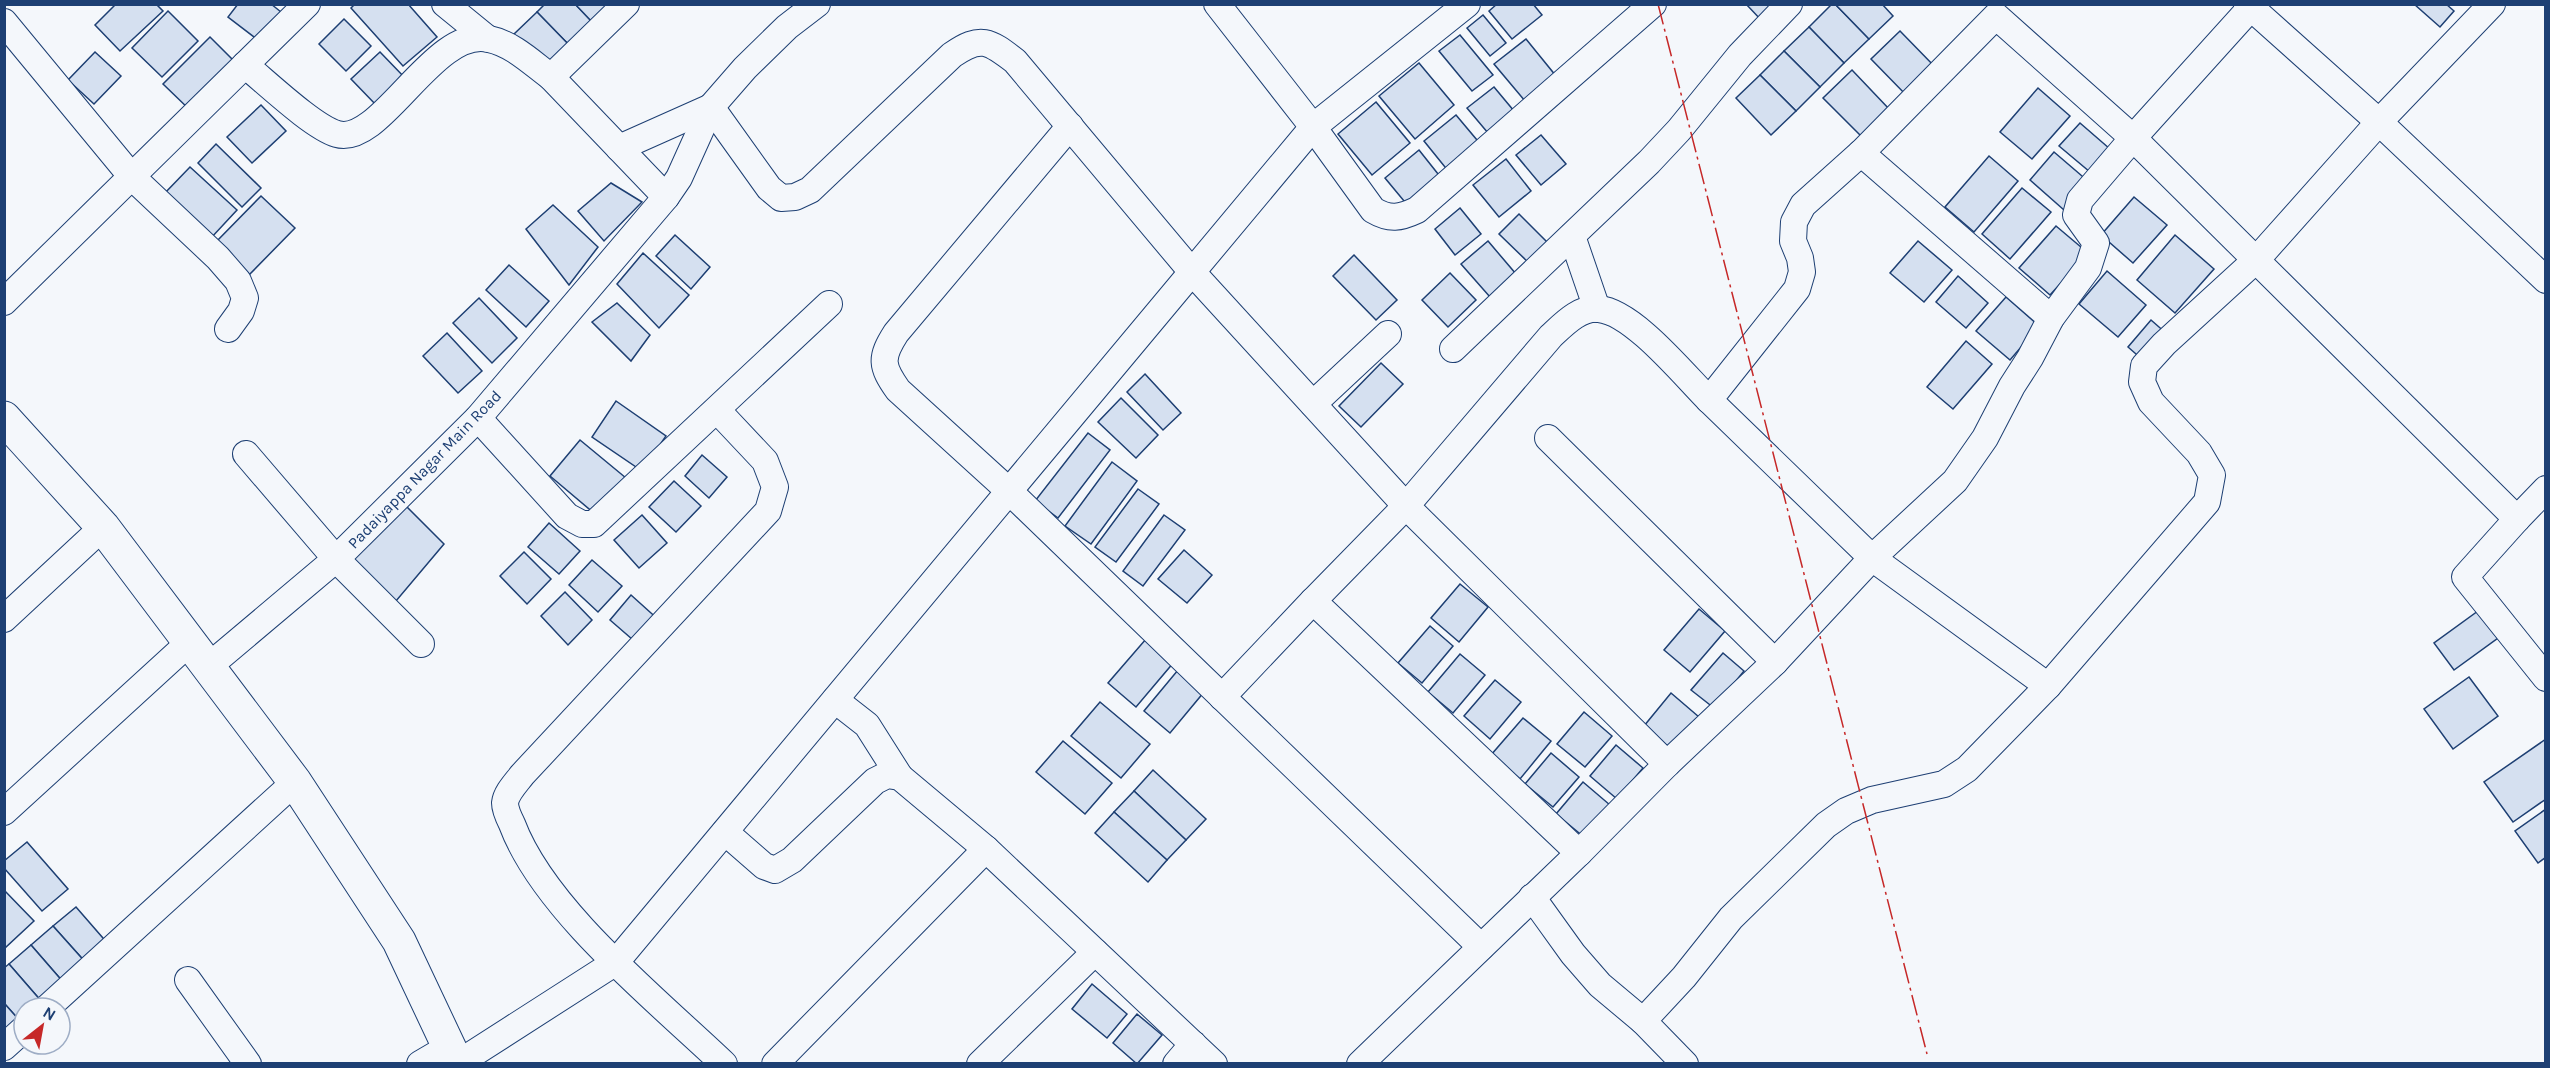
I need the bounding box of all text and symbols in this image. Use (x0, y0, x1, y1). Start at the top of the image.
street label: Padaiyappa Nagar Main Road (344, 386, 505, 553)
north arrow (12, 996, 72, 1056)
text: N (40, 1002, 59, 1025)

